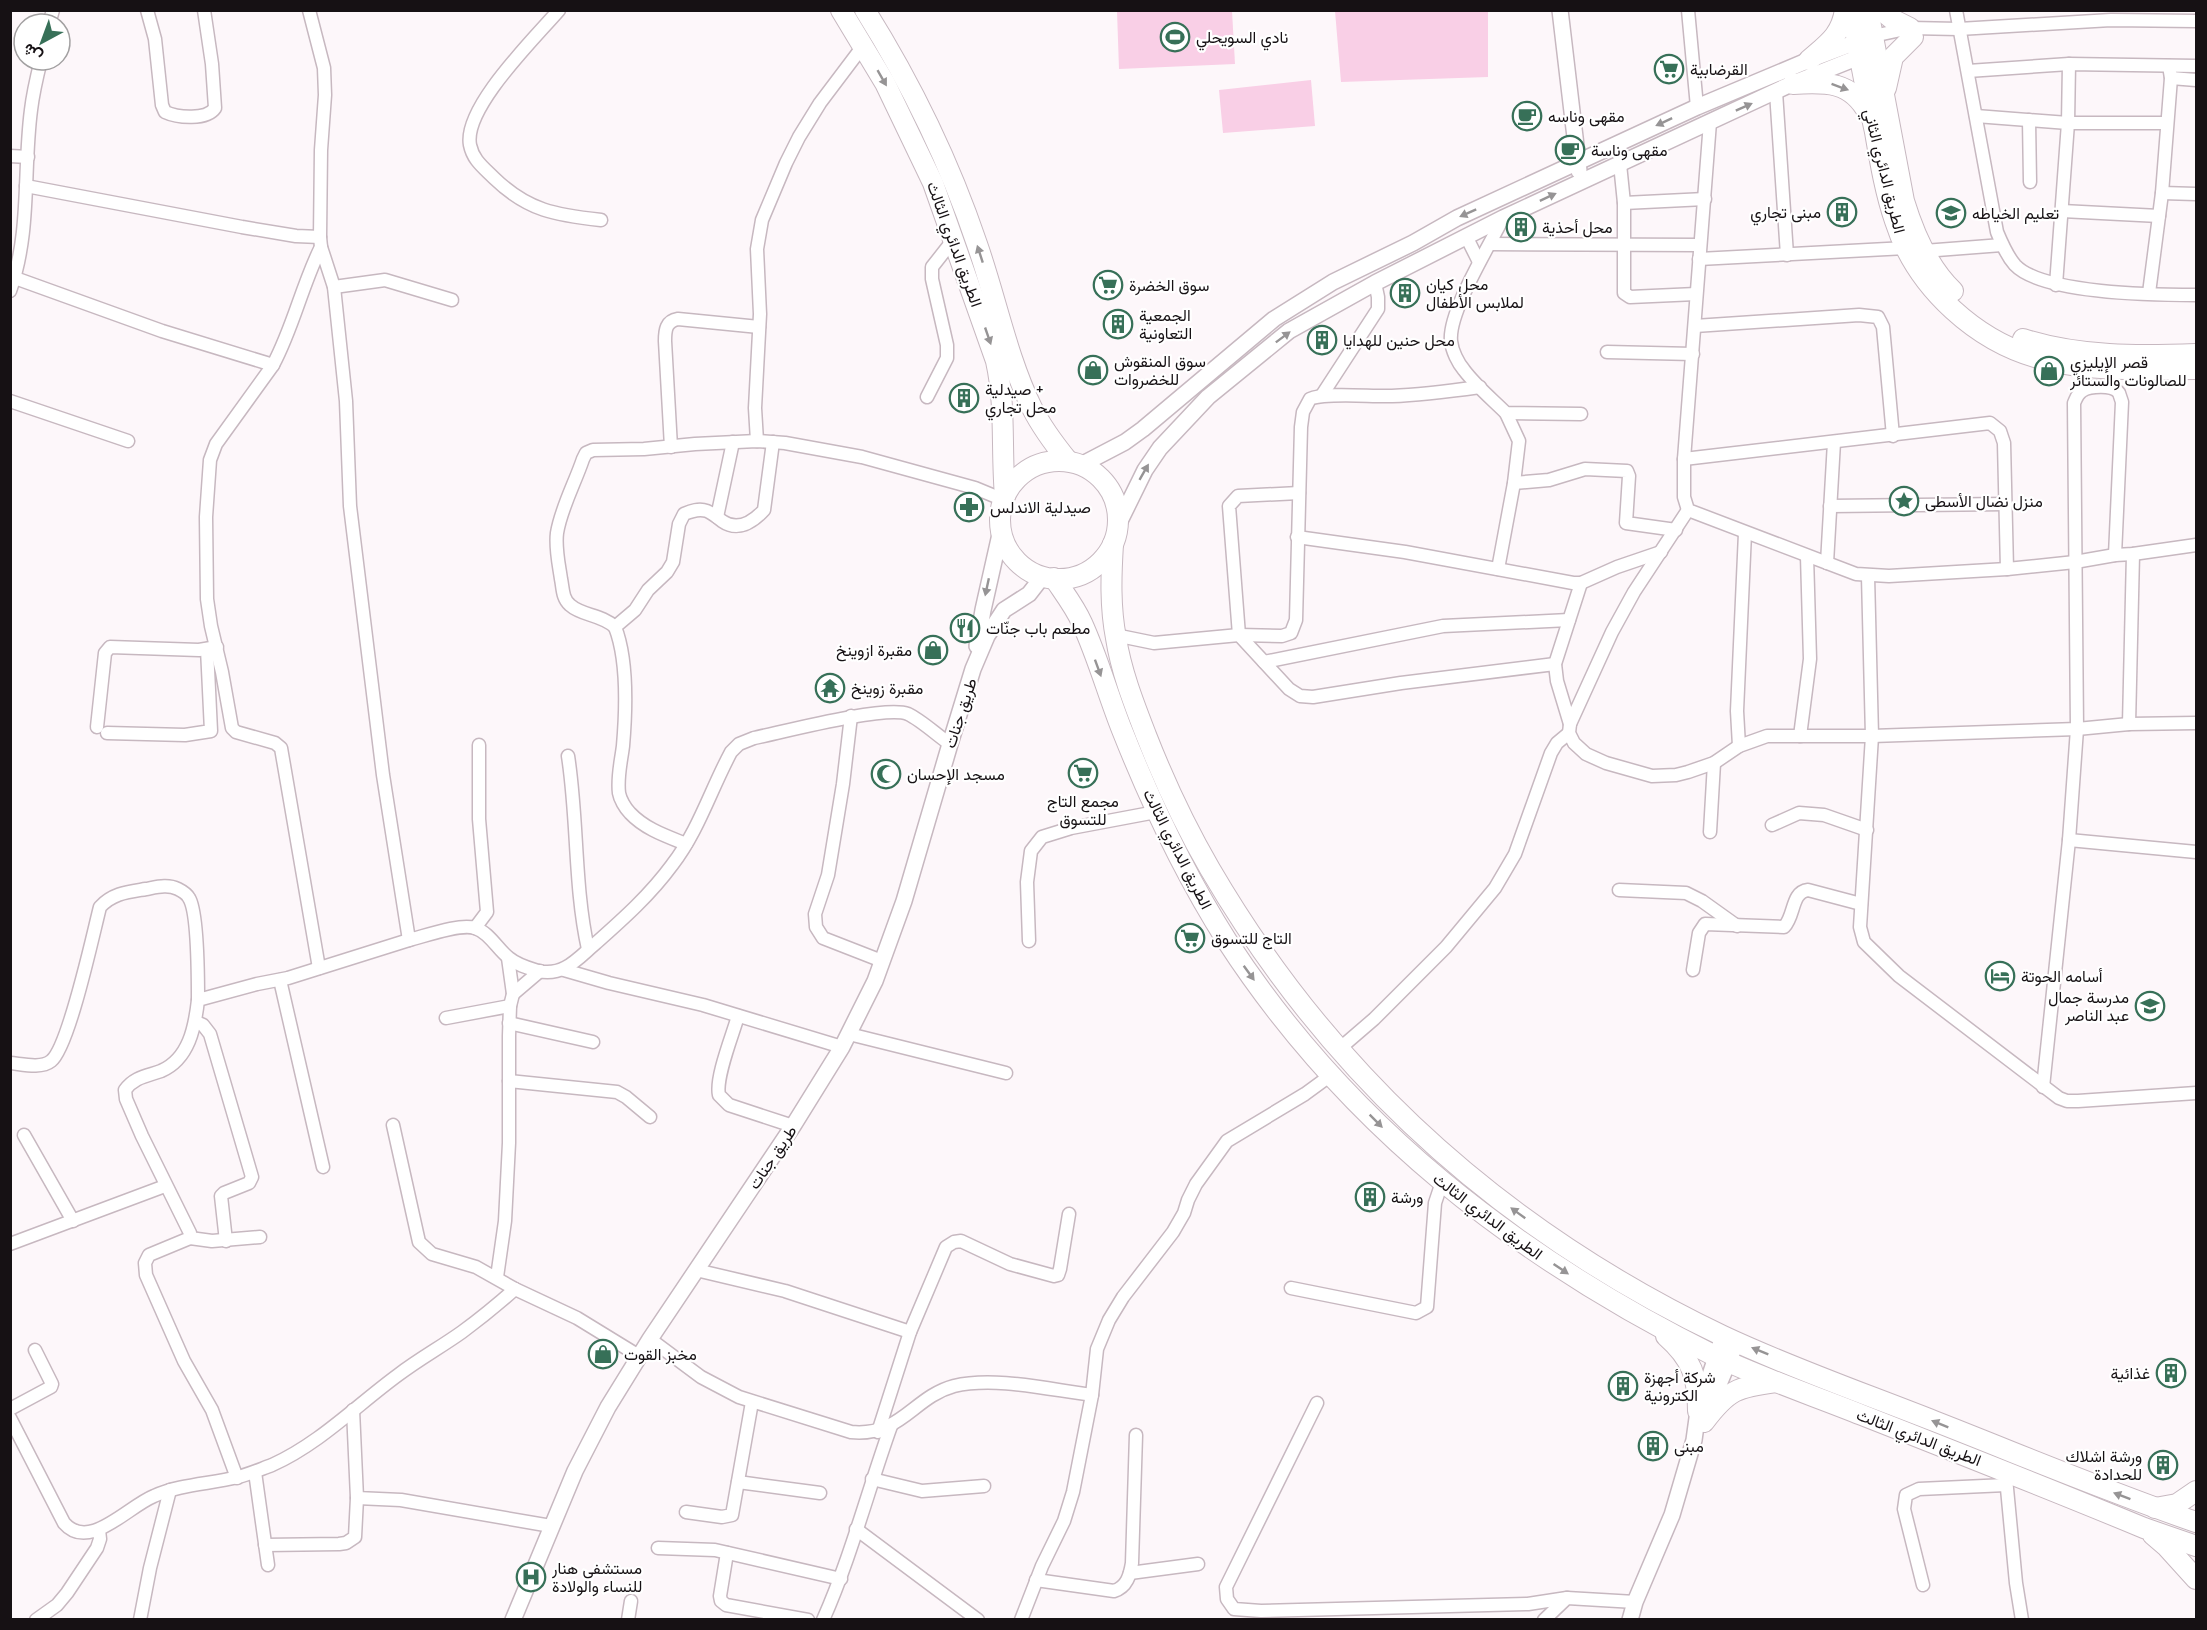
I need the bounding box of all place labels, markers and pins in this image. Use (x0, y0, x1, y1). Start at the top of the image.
sports icon: نادي السويحلي (1159, 21, 1191, 53)
place label: نادي السويحلي (1196, 28, 1288, 51)
supermarket icon: القرضابية (1653, 53, 1685, 85)
place label: القرضابية (1690, 60, 1748, 80)
cafe icon: مقهى وناسه (1511, 100, 1543, 132)
place label: مقهى وناسه (1548, 107, 1624, 127)
cafe icon: مقهى وناسة (1554, 134, 1586, 166)
place label: مقهى وناسة (1591, 141, 1667, 161)
building icon: مبنى تجاري (1826, 196, 1858, 228)
school or university icon: تعليم الخياطه (1935, 197, 1967, 229)
place label: مبنى تجاري (1750, 203, 1821, 226)
place label: تعليم الخياطه (1972, 204, 2059, 224)
building icon: محل أحذية (1505, 211, 1537, 243)
place label: محل أحذية (1542, 218, 1613, 238)
supermarket icon: سوق الخضرة (1092, 269, 1124, 301)
place label: محل كيان لملابس الأطفال (1426, 275, 1524, 313)
place label: سوق الخضرة (1129, 276, 1209, 296)
building icon: محل كيان لملابس الأطفال (1389, 277, 1421, 309)
place label: الجمعية التعاونية (1139, 306, 1192, 344)
building icon: الجمعية التعاونية (1102, 308, 1134, 340)
building icon: محل حنين للهدايا (1306, 324, 1338, 356)
place label: محل حنين للهدايا (1343, 331, 1455, 351)
place label: سوق المنقوش للخضروات (1114, 352, 1206, 390)
place label: قصر الإيليزي للصالونات والستائر (2069, 353, 2187, 391)
shop icon: سوق المنقوش للخضروات (1077, 354, 1109, 386)
shop icon: قصر الإيليزي للصالونات والستائر (2033, 355, 2065, 387)
place label: صيدلية + محل تجاري (985, 380, 1056, 421)
building icon: صيدلية + محل تجاري (948, 382, 980, 414)
place icon: منزل نضال الأسطى (1888, 485, 1920, 517)
pharmacy icon: صيدلية الاندلس (953, 491, 985, 523)
place label: منزل نضال الأسطى (1925, 492, 2043, 512)
place label: صيدلية الاندلس (990, 498, 1091, 518)
restaurant icon: مطعم باب جنّات (949, 612, 981, 644)
place label: مطعم باب جنّات (986, 619, 1090, 639)
shop icon: مقبرة ازوينخ (917, 634, 949, 666)
place label: مقبرة ازوينخ (836, 641, 912, 662)
temple icon: مقبرة زوينخ (814, 672, 846, 704)
place label: مقبرة زوينخ (851, 679, 923, 700)
supermarket icon: مجمع التاج للتسوق (1067, 757, 1099, 789)
mosque icon: مسجد الإحسان (870, 758, 902, 790)
place label: مسجد الإحسان (907, 765, 1005, 785)
place label: مجمع التاج للتسوق (1047, 792, 1119, 830)
supermarket icon: التاج للتسوق (1174, 922, 1206, 954)
place label: التاج للتسوق (1211, 929, 1292, 950)
hotel icon: أسامه الحوتة (1984, 960, 2016, 992)
place label: أسامه الحوتة (2021, 967, 2103, 987)
place label: مدرسة جمال عبد الناصر (2048, 988, 2129, 1026)
school or university icon: مدرسة جمال عبد الناصر (2134, 990, 2166, 1022)
building icon: ورشة (1354, 1181, 1386, 1213)
place label: ورشة (1391, 1188, 1423, 1208)
shop icon: مخبز القوت (587, 1338, 619, 1370)
place label: مخبز القوت (624, 1345, 697, 1365)
building icon: غذائية (2155, 1357, 2187, 1389)
place label: غذائية (2110, 1364, 2150, 1383)
place label: شركة أجهزة الكترونية (1644, 1368, 1716, 1406)
building icon: شركة أجهزة الكترونية (1607, 1370, 1639, 1402)
building icon: مبنى (1637, 1430, 1669, 1462)
place label: مبنى (1674, 1437, 1704, 1457)
place label: ورشة اشلاك للحدادة (2065, 1447, 2142, 1484)
building icon: ورشة اشلاك للحدادة (2147, 1449, 2179, 1481)
place label: مستشفى هنار للنساء والولادة (551, 1559, 642, 1597)
hospital icon: مستشفى هنار للنساء والولادة (515, 1561, 547, 1593)

